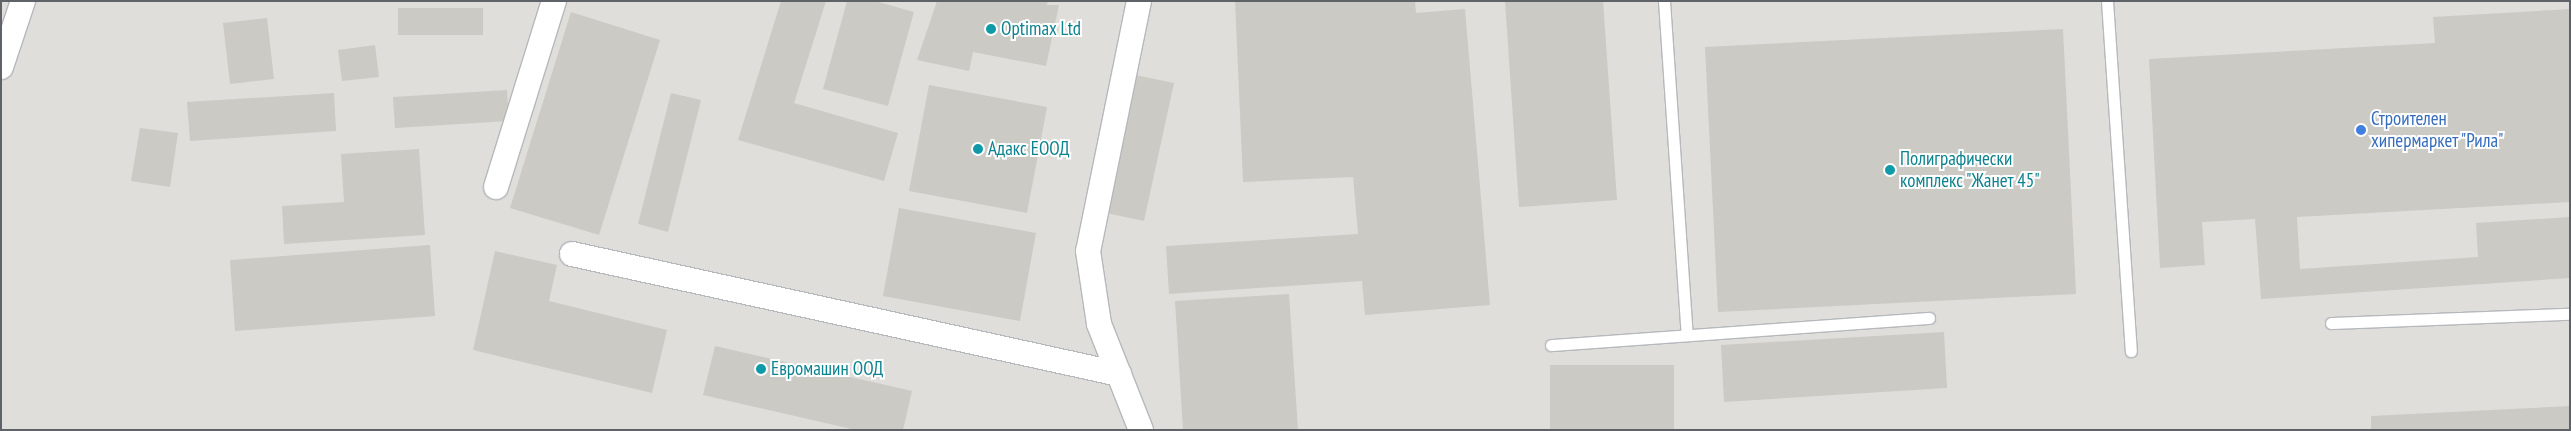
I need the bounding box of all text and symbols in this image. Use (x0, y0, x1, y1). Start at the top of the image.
place label: Optimax Ltd (1001, 18, 1082, 40)
marker: Optimax Ltd (985, 23, 997, 35)
place label: Строителен хипермаркет "Рила" (2371, 108, 2505, 152)
marker: Строителен хипермаркет "Рила" (2355, 124, 2367, 136)
place label: Адакс ЕООД (988, 138, 1070, 160)
marker: Адакс ЕООД (972, 143, 984, 155)
place label: Полиграфически комплекс "Жанет 45" (1900, 148, 2041, 192)
marker: Полиграфически комплекс "Жанет 45" (1884, 164, 1896, 176)
place label: Евромашин ООД (771, 358, 883, 380)
marker: Евромашин ООД (755, 363, 767, 375)

